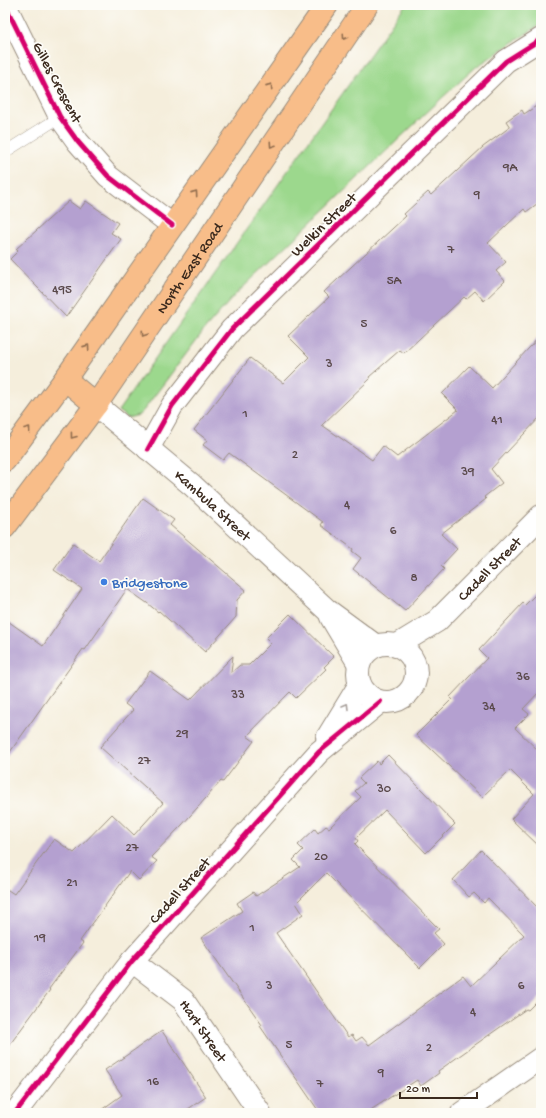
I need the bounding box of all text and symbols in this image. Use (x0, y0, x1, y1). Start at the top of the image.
one-way arrow (343, 33, 350, 40)
street label: Gilles Crescent (27, 39, 86, 128)
one-way arrow (265, 84, 272, 91)
one-way arrow (269, 141, 277, 148)
house number: 9A (502, 161, 518, 176)
street label: Welkin Street (288, 188, 362, 261)
house number: 9 (473, 188, 481, 203)
one-way arrow (190, 190, 197, 197)
street label: North East Road (153, 219, 229, 318)
house number: 7 (447, 243, 456, 258)
house number: 5A (387, 274, 403, 289)
house number: 495 (52, 283, 72, 298)
house number: 5 (361, 317, 368, 332)
one-way arrow (142, 330, 149, 337)
one-way arrow (82, 344, 90, 351)
house number: 3 (325, 357, 333, 372)
house number: 1 (241, 407, 248, 422)
house number: 41 (491, 413, 503, 428)
one-way arrow (23, 426, 31, 433)
one-way arrow (71, 432, 78, 439)
house number: 2 (292, 448, 299, 463)
house number: 39 (460, 465, 475, 480)
street label: Kambula Street (170, 467, 255, 547)
house number: 4 (344, 498, 350, 513)
house number: 6 (390, 524, 397, 539)
street label: Cadell Street (455, 533, 527, 606)
house number: 8 (410, 571, 418, 586)
place label: Bridgestone (111, 575, 188, 593)
marker: Bridgestone (99, 577, 109, 587)
house number: 36 (515, 670, 530, 685)
house number: 33 (230, 688, 245, 703)
house number: 34 (482, 700, 495, 715)
one-way arrow (342, 703, 349, 710)
house number: 29 (176, 727, 189, 742)
house number: 27 (137, 754, 152, 769)
house number: 30 (376, 782, 392, 797)
house number: 27 (125, 841, 140, 856)
house number: 20 (314, 850, 328, 865)
street label: Cadell Street (146, 853, 216, 928)
house number: 21 (66, 876, 78, 891)
house number: 1 (248, 921, 255, 936)
house number: 19 (33, 931, 46, 946)
house number: 3 (265, 979, 273, 994)
house number: 6 (518, 979, 525, 994)
street label: Hart Street (174, 997, 231, 1068)
house number: 4 (470, 1005, 476, 1020)
house number: 5 (286, 1038, 293, 1053)
house number: 2 (426, 1041, 433, 1056)
house number: 9 (377, 1066, 385, 1081)
scale bar (400, 1074, 477, 1100)
house number: 16 (146, 1075, 159, 1090)
house number: 7 (316, 1077, 325, 1092)
text: 20 m (406, 1083, 431, 1097)

